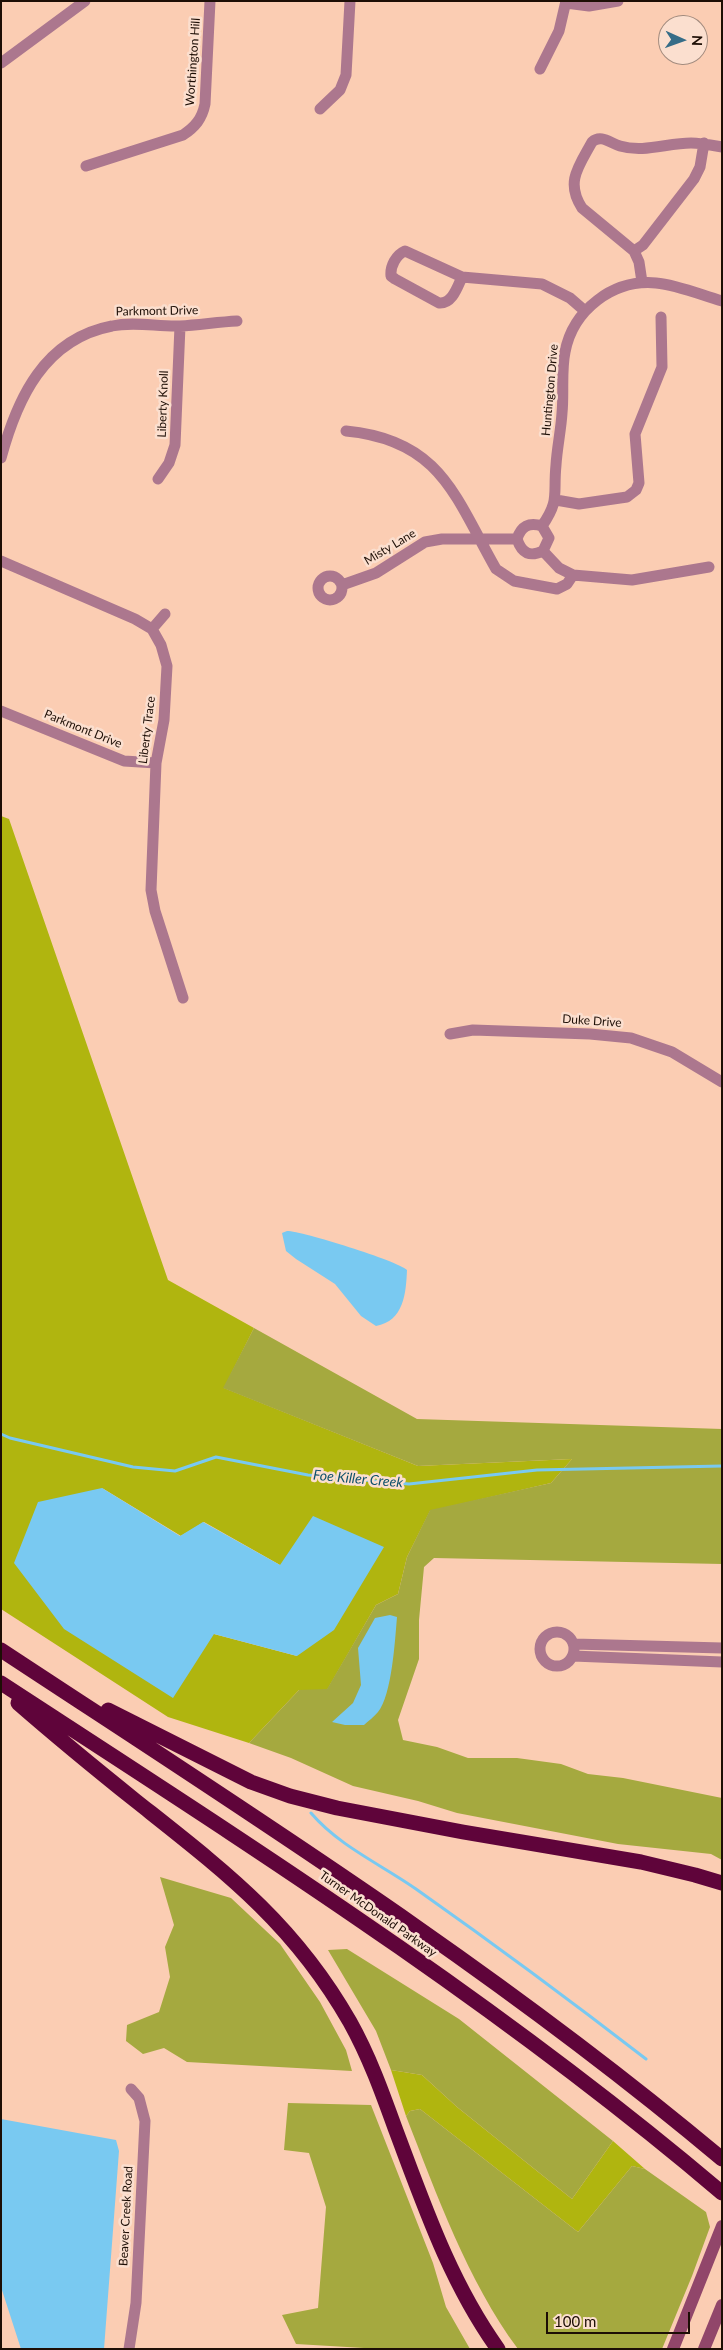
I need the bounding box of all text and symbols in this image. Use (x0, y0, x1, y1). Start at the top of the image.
north arrow (658, 15, 708, 65)
street label: Worthington Hill (183, 18, 203, 106)
text: N (689, 35, 706, 46)
street label: Parkmont Drive (116, 303, 198, 319)
street label: Huntington Drive (539, 343, 561, 437)
street label: Liberty Knoll (155, 370, 171, 438)
street label: Misty Lane (361, 526, 419, 568)
street label: Liberty Trace (136, 695, 158, 765)
street label: Parkmont Drive (42, 707, 124, 751)
street label: Duke Drive (562, 1012, 622, 1030)
water label: Foe Killer Creek (312, 1467, 404, 1491)
street label: Turner McDonald Parkway (317, 1868, 439, 1960)
street label: Beaver Creek Road (116, 2166, 136, 2266)
scale bar (548, 2302, 692, 2334)
text: 100 m (554, 2312, 596, 2330)

